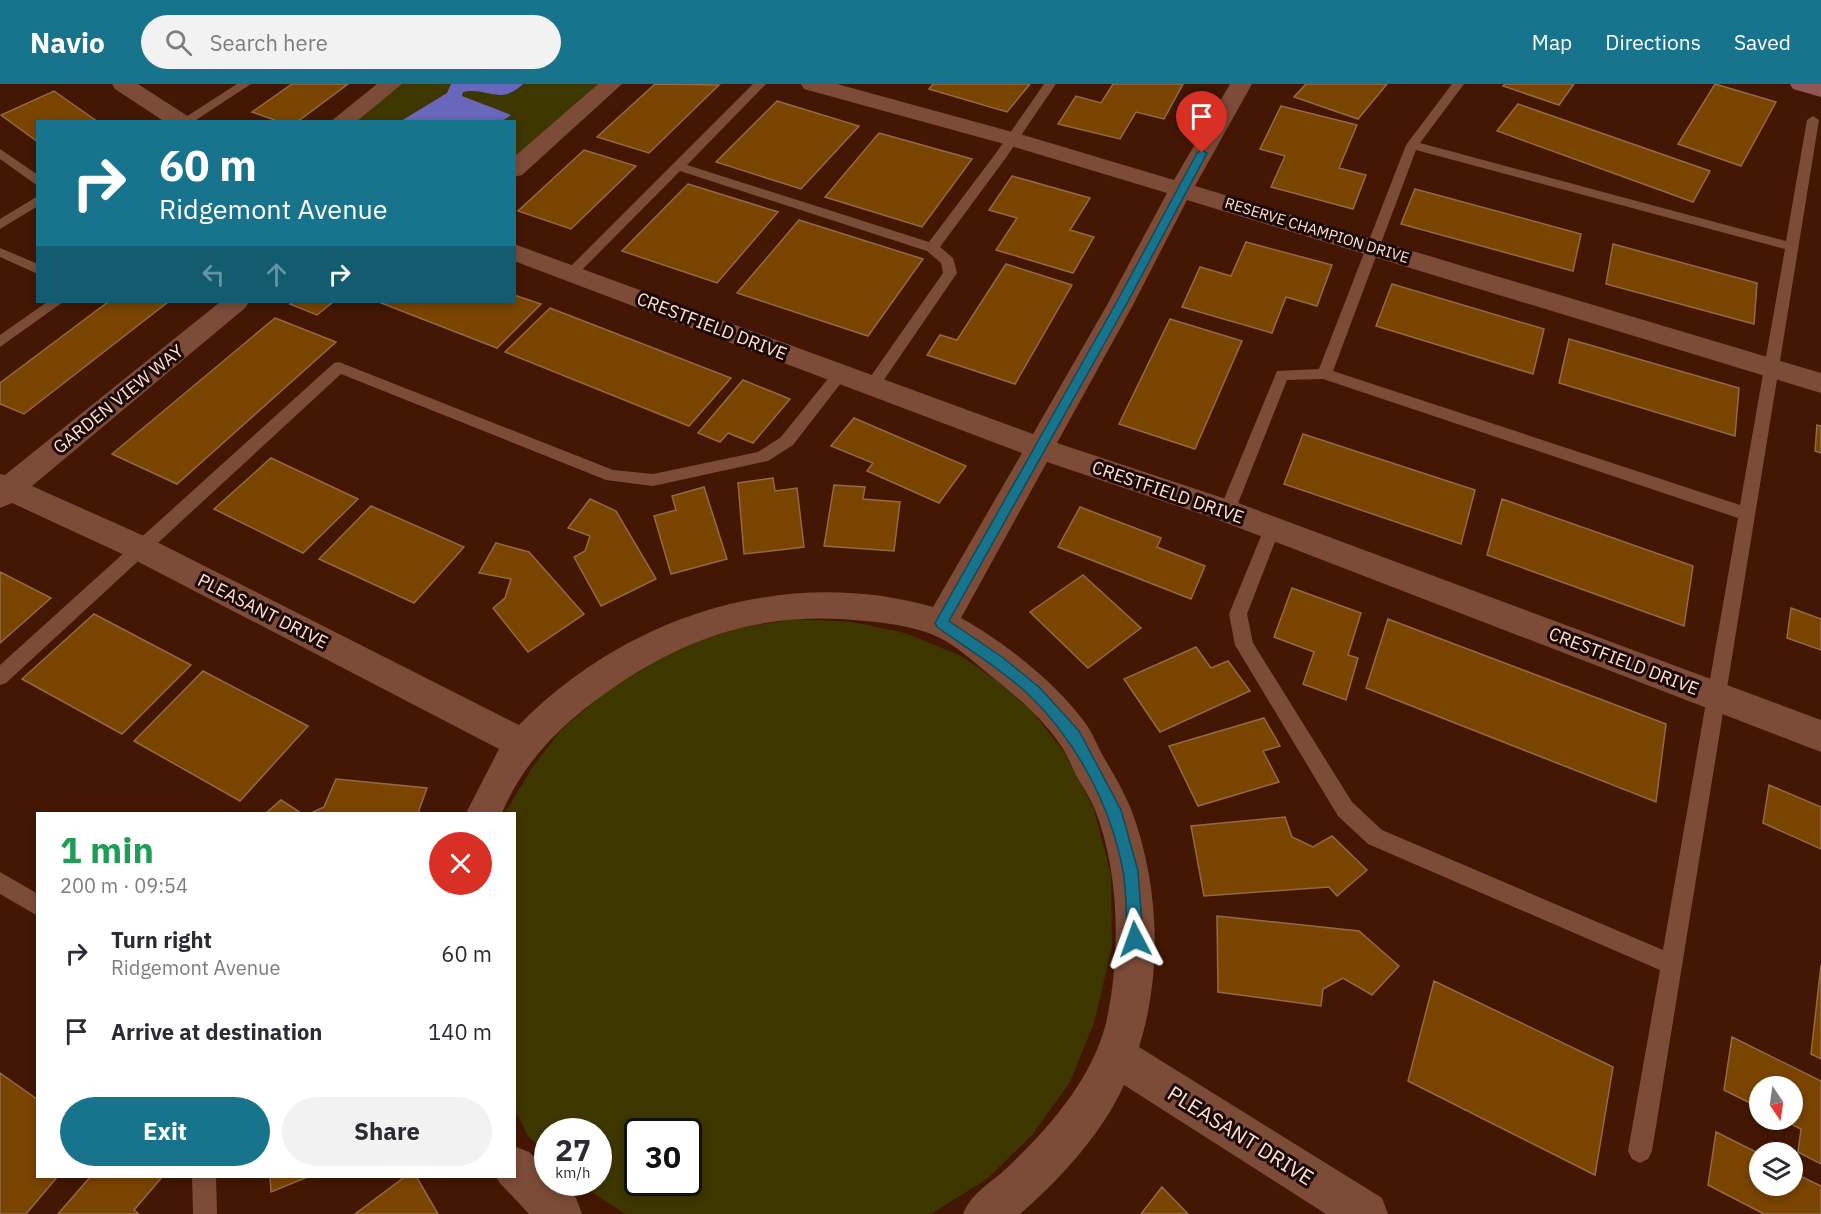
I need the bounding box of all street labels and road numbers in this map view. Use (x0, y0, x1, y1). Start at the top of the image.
street label: RESERVE CHAMPION DRIVE (1223, 193, 1411, 267)
street label: CRESTFIELD DRIVE (634, 287, 790, 365)
street label: GARDEN VIEW WAY (48, 339, 188, 459)
street label: CRESTFIELD DRIVE (1089, 455, 1247, 529)
street label: PLEASANT DRIVE (194, 568, 332, 654)
street label: CRESTFIELD DRIVE (1546, 622, 1702, 700)
street label: PLEASANT DRIVE (1163, 1079, 1319, 1191)

